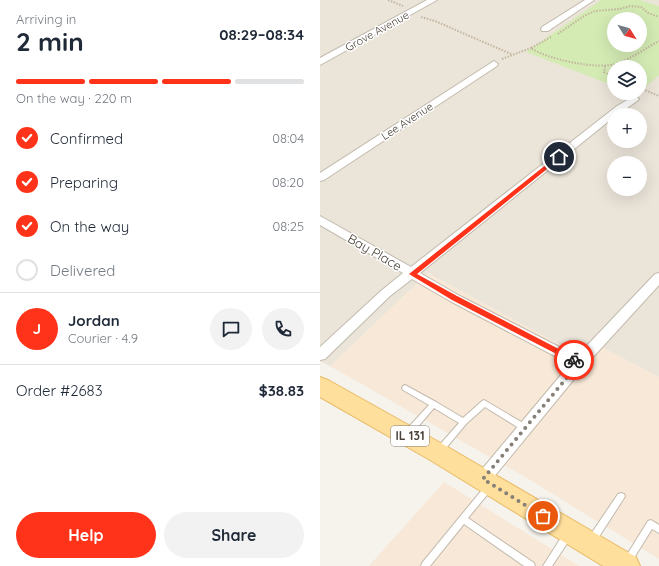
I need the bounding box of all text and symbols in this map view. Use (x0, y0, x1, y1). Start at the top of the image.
street label: Grove Avenue (343, 8, 411, 54)
text: Arriving in (16, 11, 76, 27)
north arrow (607, 12, 647, 52)
map controls (607, 12, 647, 196)
text: 2 min (16, 25, 84, 58)
text: 08:29–08:34 (219, 25, 304, 44)
button: layers (607, 60, 647, 100)
text: On the way · 220 m (16, 90, 132, 106)
street label: Lee Avenue (378, 99, 436, 143)
button: + (607, 108, 647, 148)
icon: check (16, 127, 38, 149)
text: Confirmed (50, 129, 123, 148)
text: 08:04 (272, 130, 304, 146)
pin (542, 140, 576, 174)
icon: home (548, 146, 570, 168)
button: − (607, 156, 647, 196)
icon: check (16, 171, 38, 193)
text: Preparing (50, 173, 118, 192)
text: 08:20 (272, 174, 304, 190)
icon: check (16, 215, 38, 237)
text: On the way (50, 217, 129, 236)
text: 08:25 (273, 218, 304, 234)
street label: Bay Place (345, 230, 405, 274)
text: Delivered (50, 261, 115, 280)
button: chat (210, 308, 252, 350)
button: phone (262, 308, 304, 350)
text: Jordan (68, 311, 120, 330)
text: J (33, 319, 41, 338)
text: Courier · 4.9 (68, 330, 138, 346)
courier (554, 340, 594, 380)
icon: bike (563, 349, 585, 371)
text: Order #2683 (16, 381, 103, 400)
text: $38.83 (259, 381, 304, 400)
road number: IL 131 (391, 426, 429, 446)
pin (526, 499, 560, 533)
icon: bag (532, 505, 554, 527)
button: Help (16, 512, 156, 558)
button: Share (164, 512, 304, 558)

